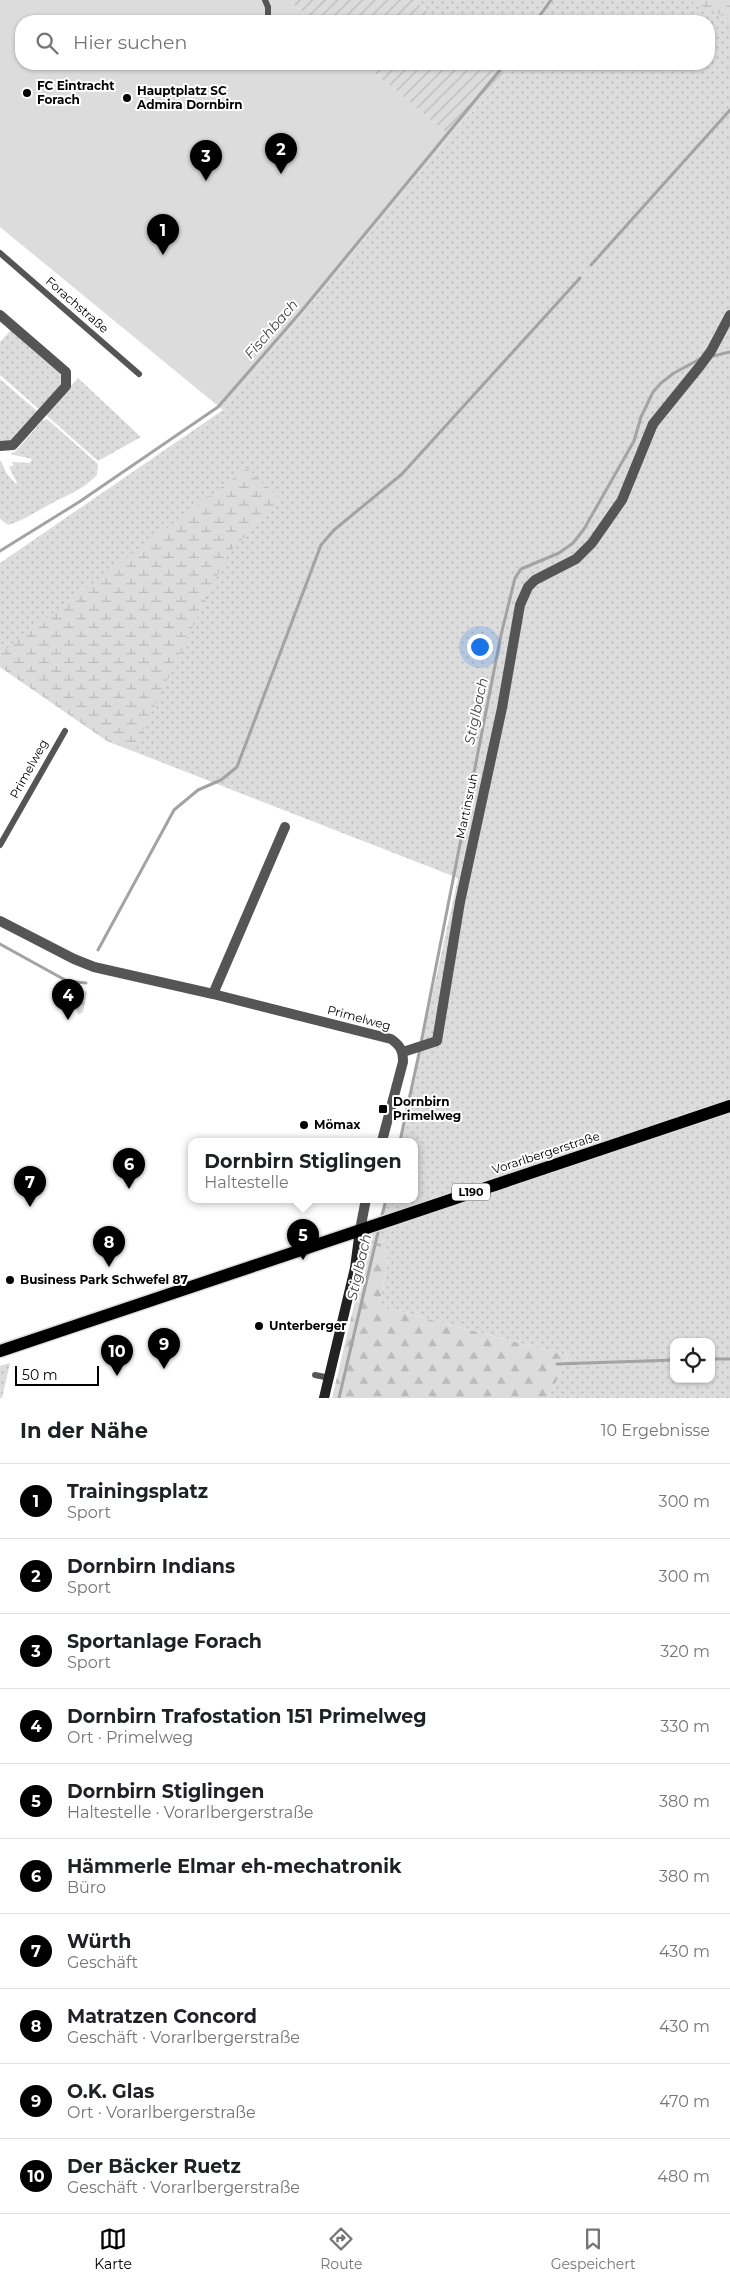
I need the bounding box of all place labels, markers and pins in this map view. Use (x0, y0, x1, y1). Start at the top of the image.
place label: FC Eintracht Forach (37, 78, 115, 107)
place label: Hauptplatz SC Admira Dornbirn (136, 83, 243, 112)
marker: FC Eintracht Forach (21, 87, 33, 99)
marker: Hauptplatz SC Admira Dornbirn (121, 92, 133, 104)
pin: 2 (265, 133, 297, 174)
pin: 3 (190, 140, 222, 181)
pin: 1 (147, 214, 179, 255)
pin: 4 (52, 979, 84, 1020)
place label: Dornbirn Primelweg (393, 1094, 461, 1123)
marker: Dornbirn Primelweg (377, 1103, 389, 1115)
place label: Mömax (314, 1117, 361, 1132)
marker: Mömax (298, 1119, 310, 1131)
pin: 6 (113, 1148, 145, 1189)
pin: 7 (14, 1166, 46, 1207)
pin: 5 (287, 1219, 319, 1260)
pin: 8 (93, 1226, 125, 1267)
place label: Business Park Schwefel 87 (20, 1272, 188, 1287)
marker: Business Park Schwefel 87 (4, 1274, 16, 1286)
place label: Unterberger (269, 1318, 347, 1333)
marker: Unterberger (253, 1320, 265, 1332)
pin: 9 (148, 1328, 180, 1369)
pin: 10 (101, 1335, 133, 1376)

